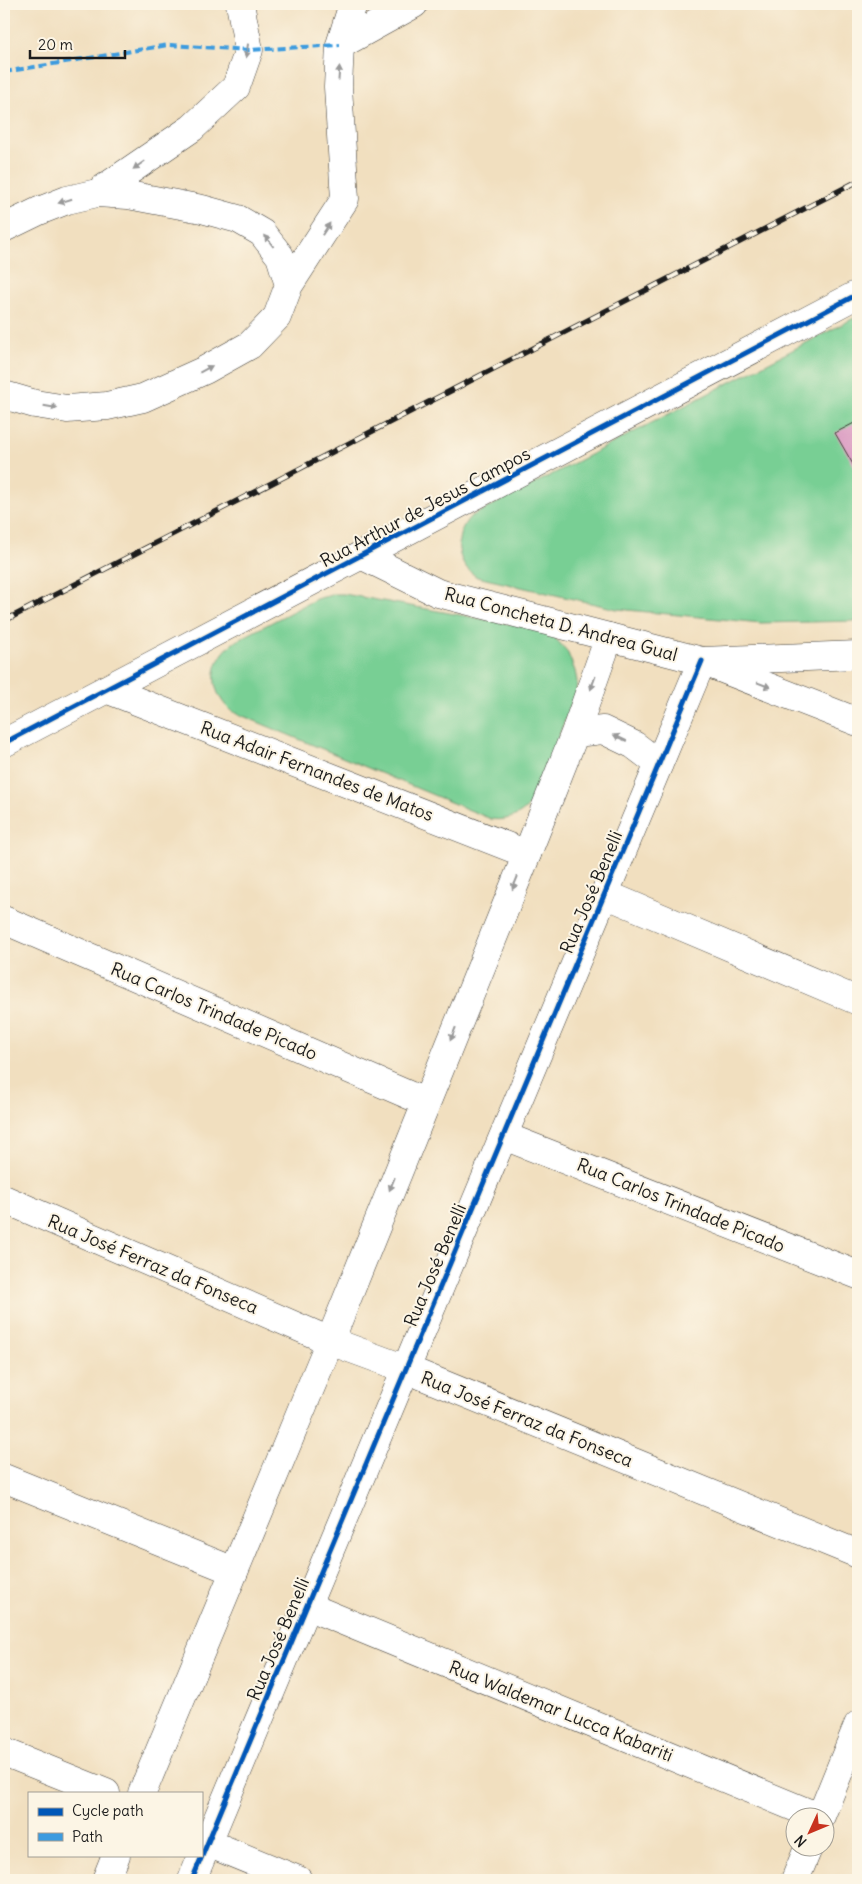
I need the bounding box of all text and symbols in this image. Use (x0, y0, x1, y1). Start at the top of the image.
scale bar (30, 28, 125, 60)
text: 20 m (38, 35, 73, 54)
one-way arrow (243, 44, 251, 60)
one-way arrow (335, 65, 343, 81)
one-way arrow (132, 160, 146, 170)
one-way arrow (58, 198, 73, 206)
one-way arrow (321, 223, 330, 236)
one-way arrow (263, 235, 274, 248)
one-way arrow (198, 365, 213, 373)
one-way arrow (43, 403, 59, 411)
street label: Rua Arthur de Jesus Campos (316, 442, 534, 572)
street label: Rua Concheta D. Andrea Gual (442, 582, 680, 666)
one-way arrow (589, 676, 597, 691)
one-way arrow (757, 681, 772, 689)
street label: Rua Adair Fernandes de Matos (197, 716, 437, 826)
one-way arrow (613, 734, 627, 742)
street label: Rua José Benelli (555, 827, 627, 957)
one-way arrow (511, 876, 519, 891)
street label: Rua Carlos Trindade Picado (107, 957, 321, 1065)
one-way arrow (449, 1027, 457, 1041)
street label: Rua Carlos Trindade Picado (574, 1153, 788, 1257)
one-way arrow (388, 1177, 396, 1191)
street label: Rua José Benelli (399, 1200, 471, 1330)
street label: Rua José Ferraz da Fonseca (44, 1209, 262, 1319)
street label: Rua José Ferraz da Fonseca (418, 1366, 636, 1472)
street label: Rua José Benelli (242, 1574, 314, 1704)
street label: Rua Waldemar Lucca Kabariti (445, 1655, 677, 1767)
legend (28, 1792, 202, 1856)
text: Cycle path (72, 1801, 144, 1820)
north arrow (784, 1806, 834, 1856)
text: Path (72, 1827, 103, 1846)
text: N (791, 1831, 810, 1851)

